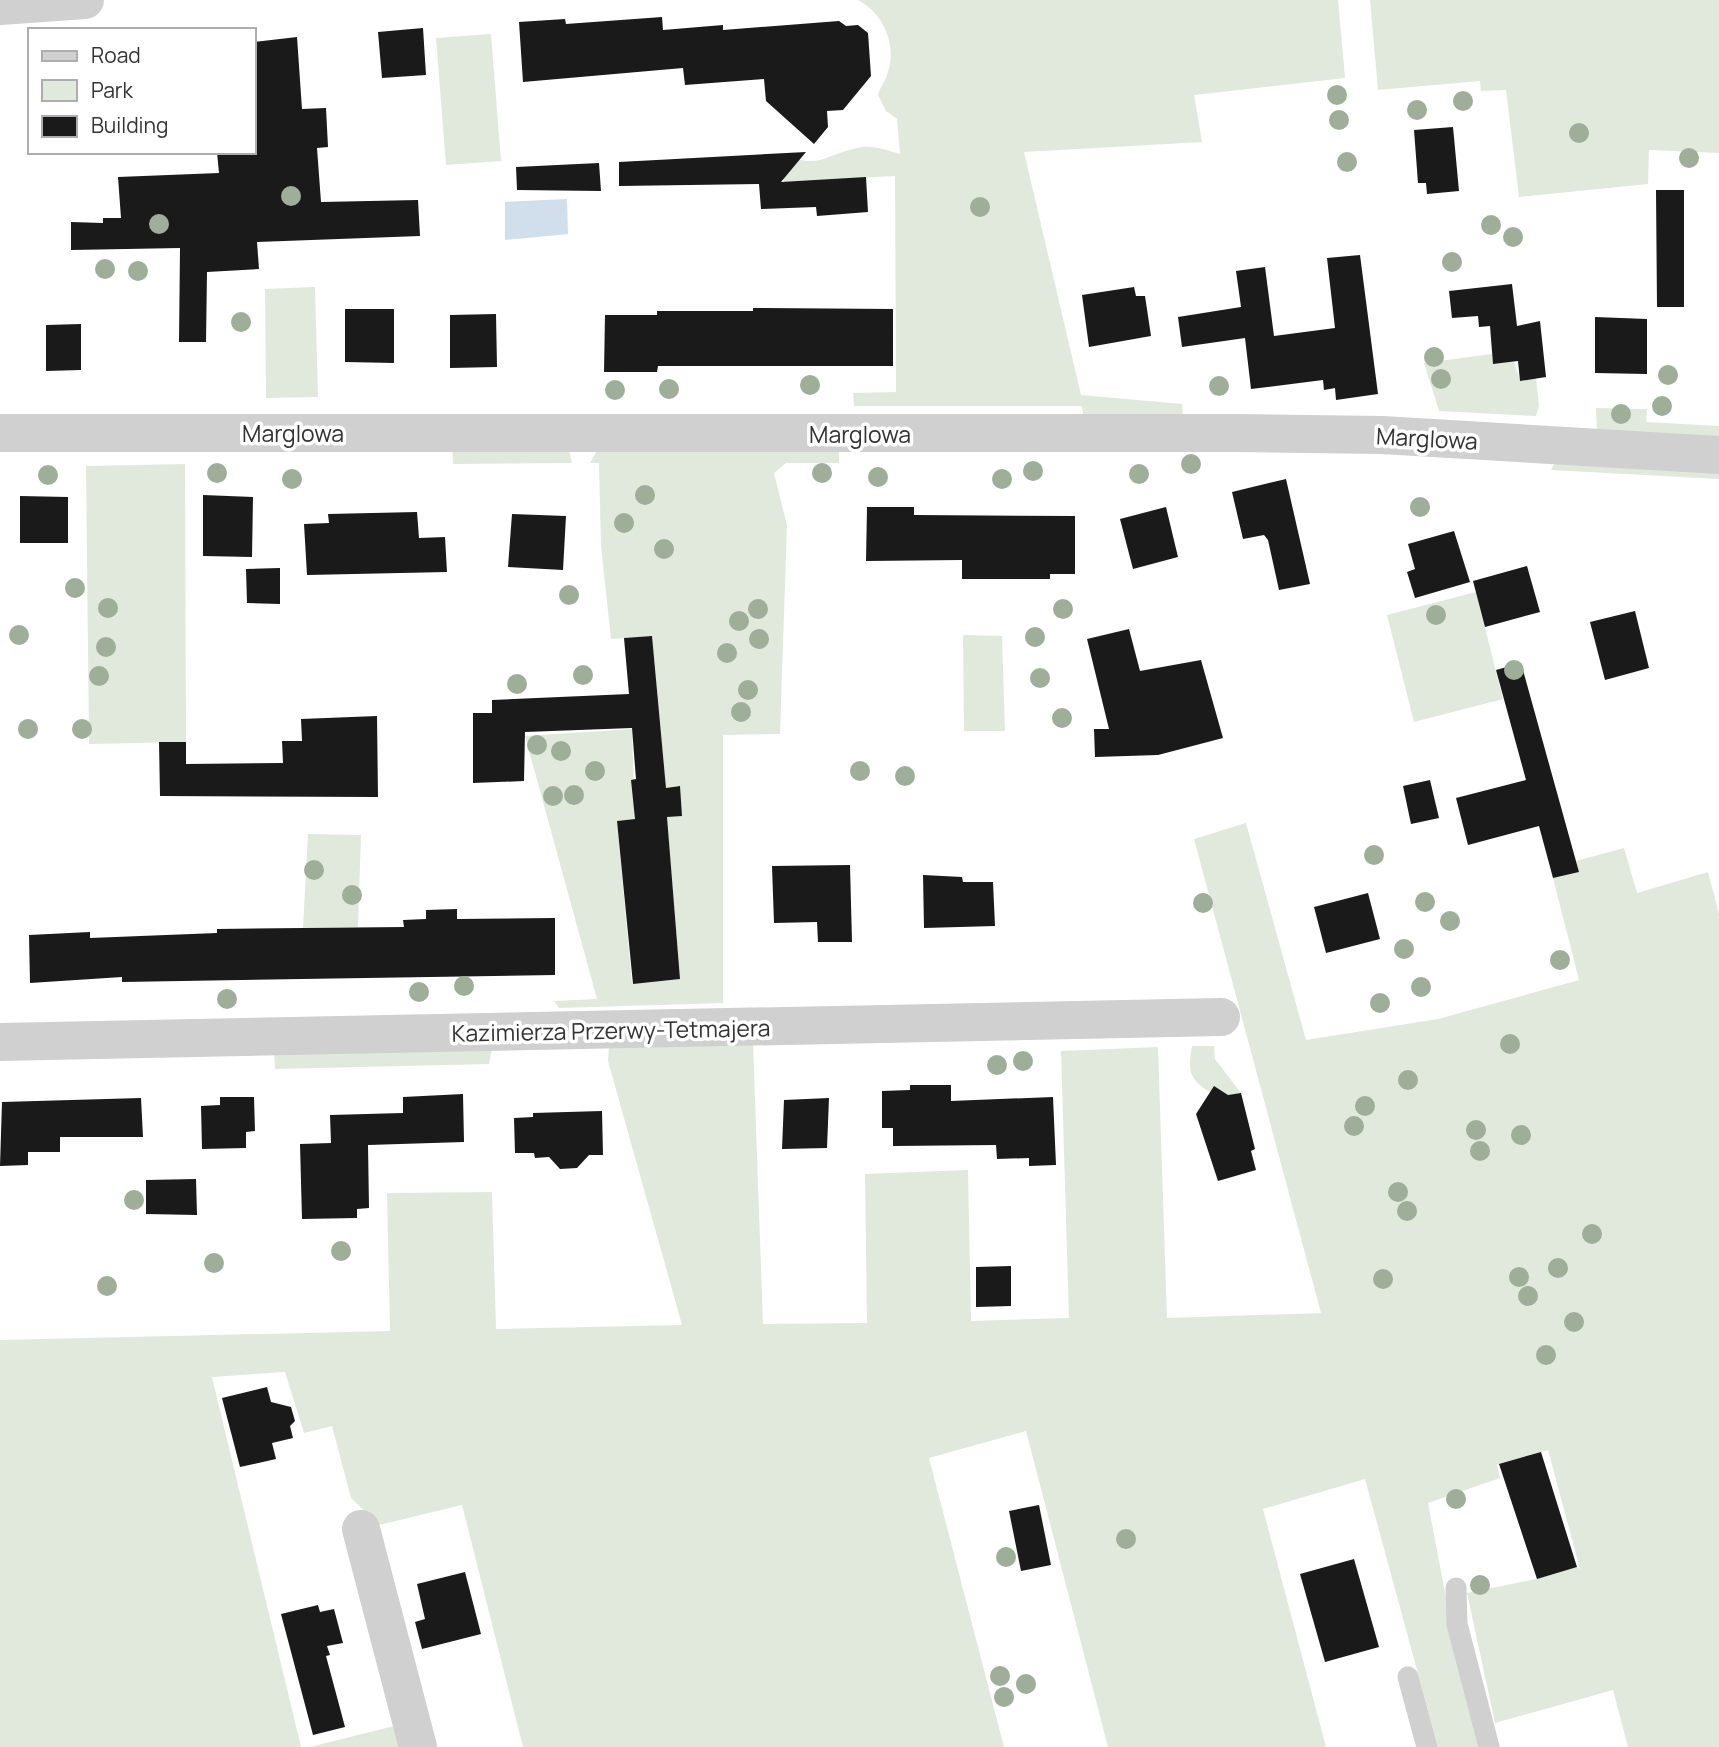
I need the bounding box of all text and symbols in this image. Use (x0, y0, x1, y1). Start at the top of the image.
legend (28, 28, 256, 154)
text: Road (91, 41, 141, 69)
text: Park (91, 76, 133, 104)
text: Building (91, 111, 168, 139)
street label: Marglowa (242, 417, 344, 449)
street label: Marglowa (809, 418, 911, 450)
street label: Marglowa (1375, 419, 1479, 457)
street label: Kazimierza Przerwy-Tetmajera (451, 1011, 771, 1049)

